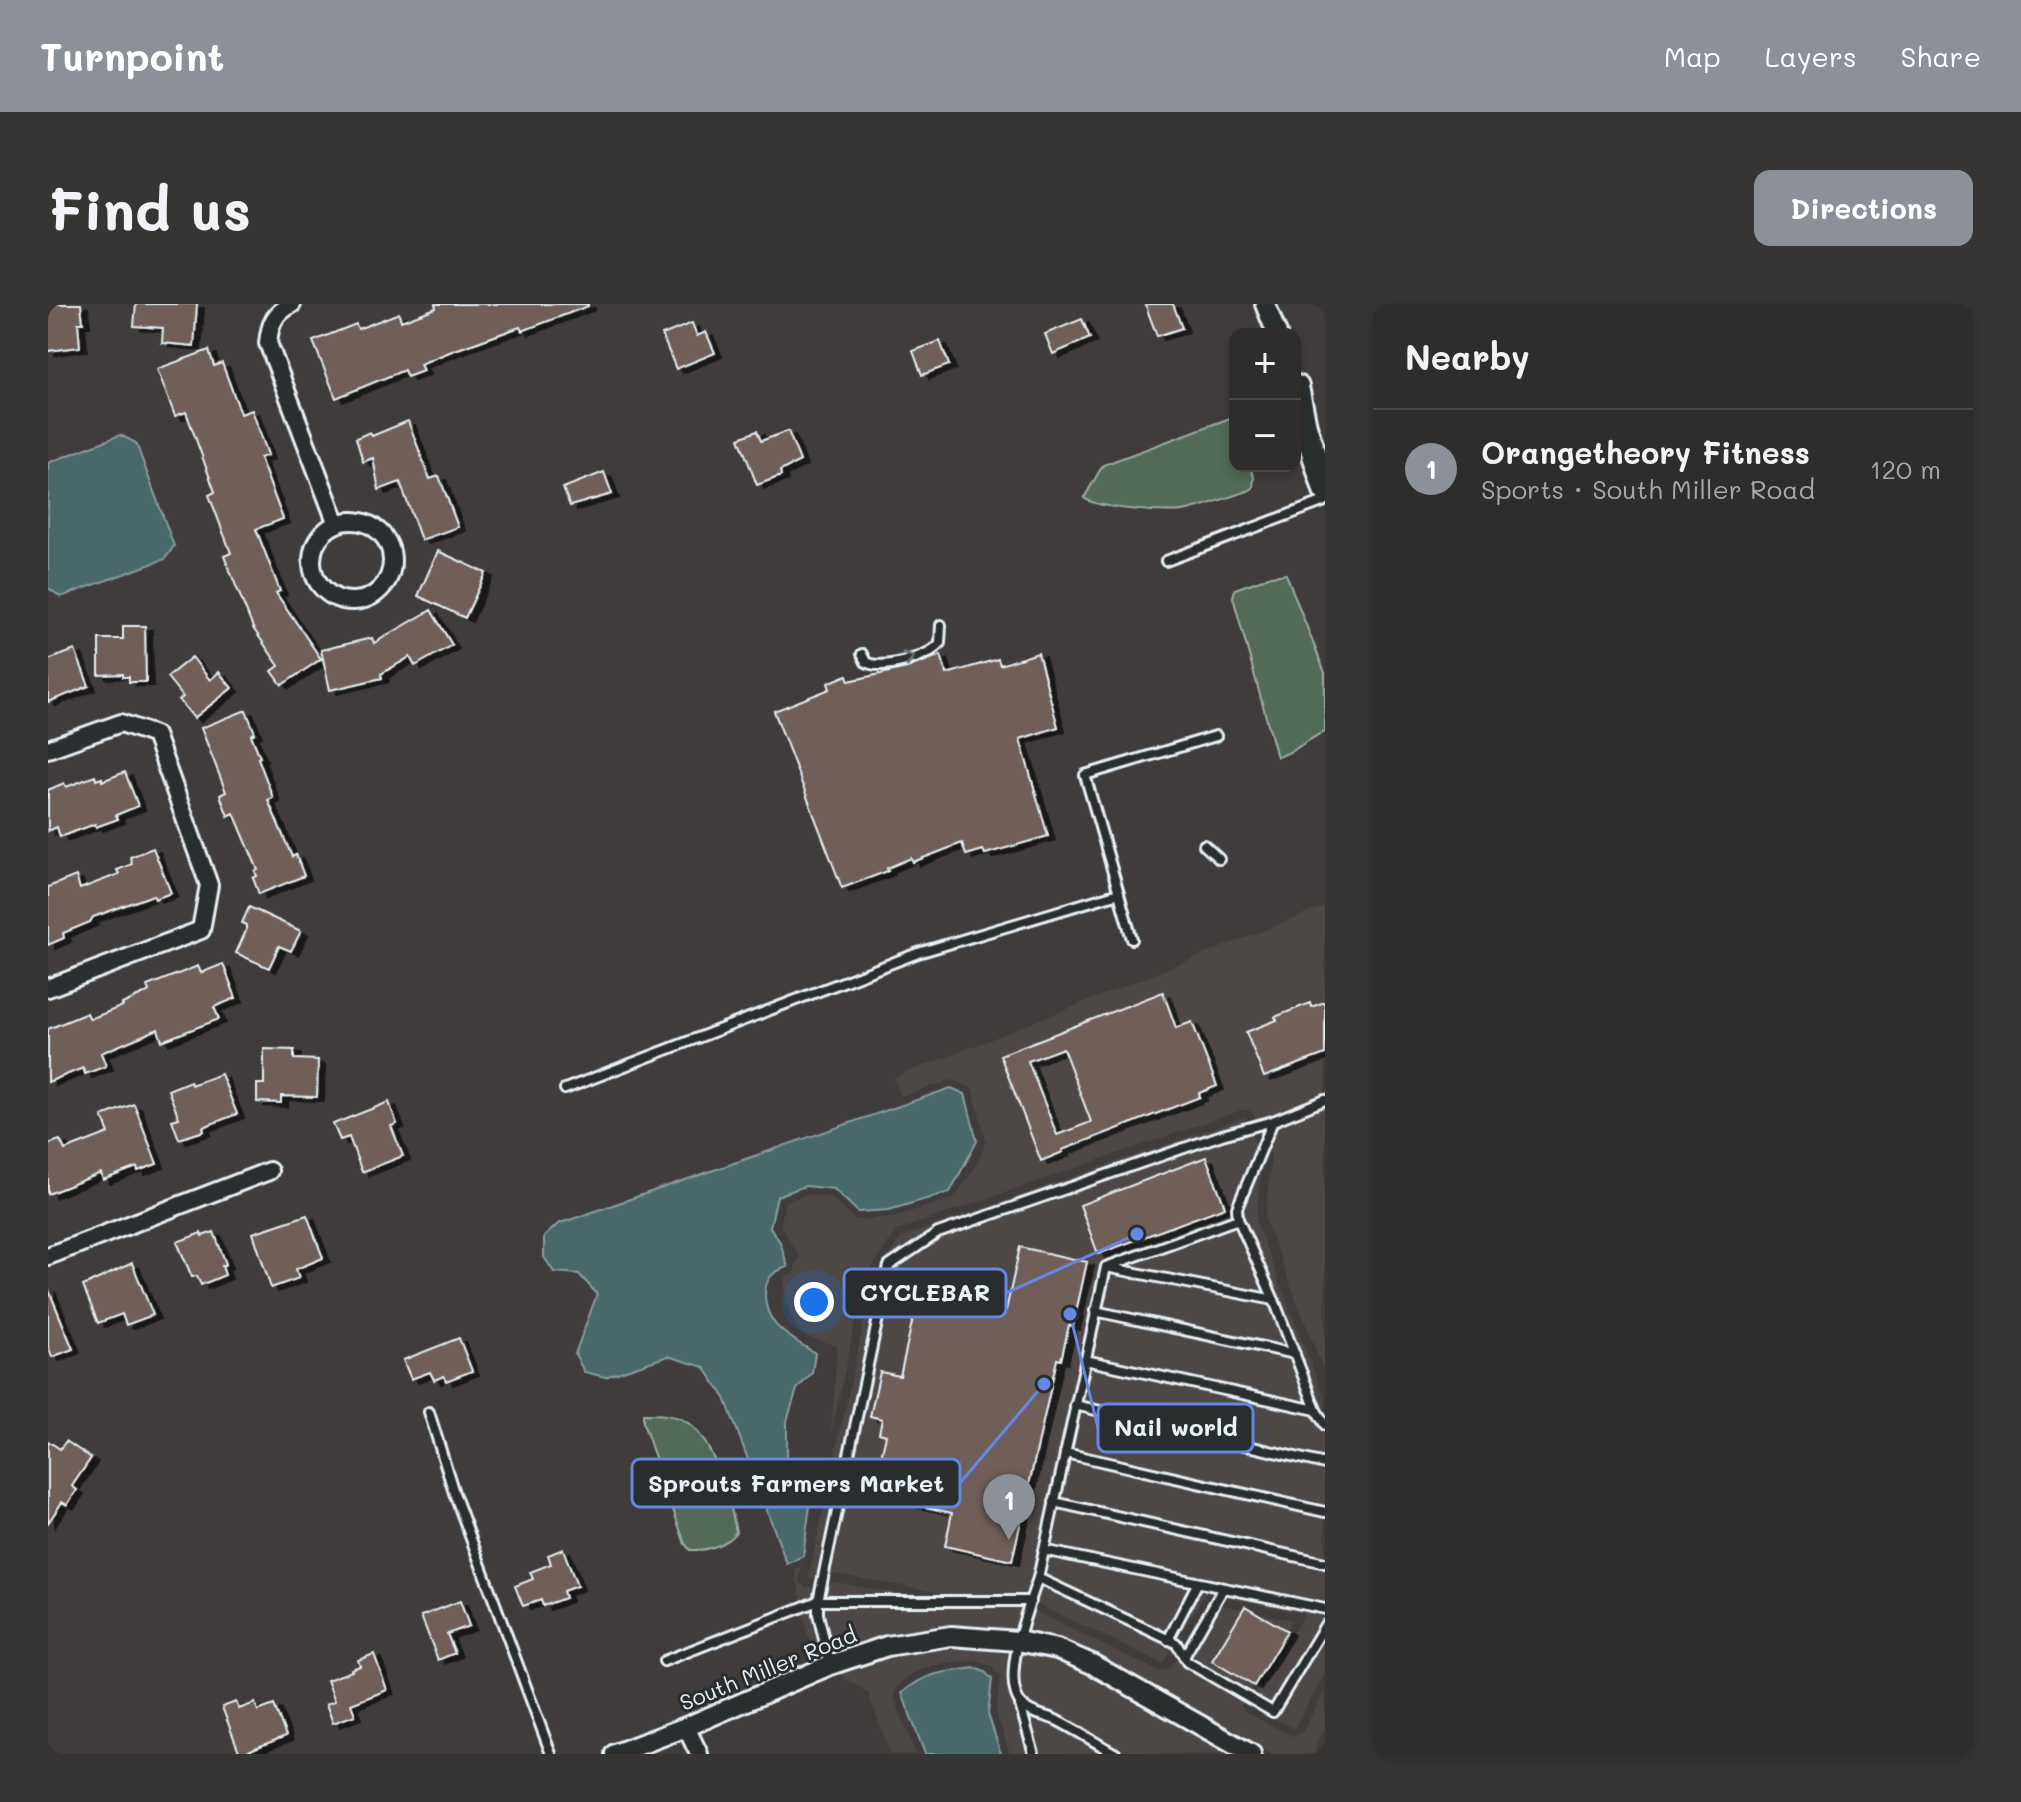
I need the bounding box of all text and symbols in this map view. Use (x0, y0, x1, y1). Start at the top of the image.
text: Turnpoint (40, 31, 224, 81)
text: Map (1664, 38, 1721, 74)
text: Layers (1765, 38, 1857, 74)
text: Share (1901, 38, 1981, 74)
button: Directions (1754, 170, 1973, 246)
text: Find us (48, 172, 251, 245)
map controls (1229, 328, 1301, 472)
button: + (1229, 328, 1301, 400)
text: Nearby (1405, 334, 1530, 379)
button: − (1229, 400, 1301, 472)
text: Orangetheory Fitness (1481, 432, 1810, 472)
text: 1 (1425, 452, 1437, 486)
text: 120 m (1870, 452, 1941, 486)
text: Sports · South Miller Road (1481, 472, 1815, 506)
one-way arrow (901, 652, 915, 668)
callout: CYCLEBAR (844, 1269, 1006, 1317)
text: CYCLEBAR (860, 1276, 990, 1307)
your location (794, 1282, 834, 1322)
callout: Nail world (1098, 1404, 1253, 1452)
text: Nail world (1114, 1411, 1238, 1442)
callout: Sprouts Farmers Market (632, 1459, 960, 1507)
text: Sprouts Farmers Market (648, 1467, 944, 1498)
pin: 1 (983, 1474, 1035, 1540)
street label: South Miller Road (675, 1619, 861, 1717)

